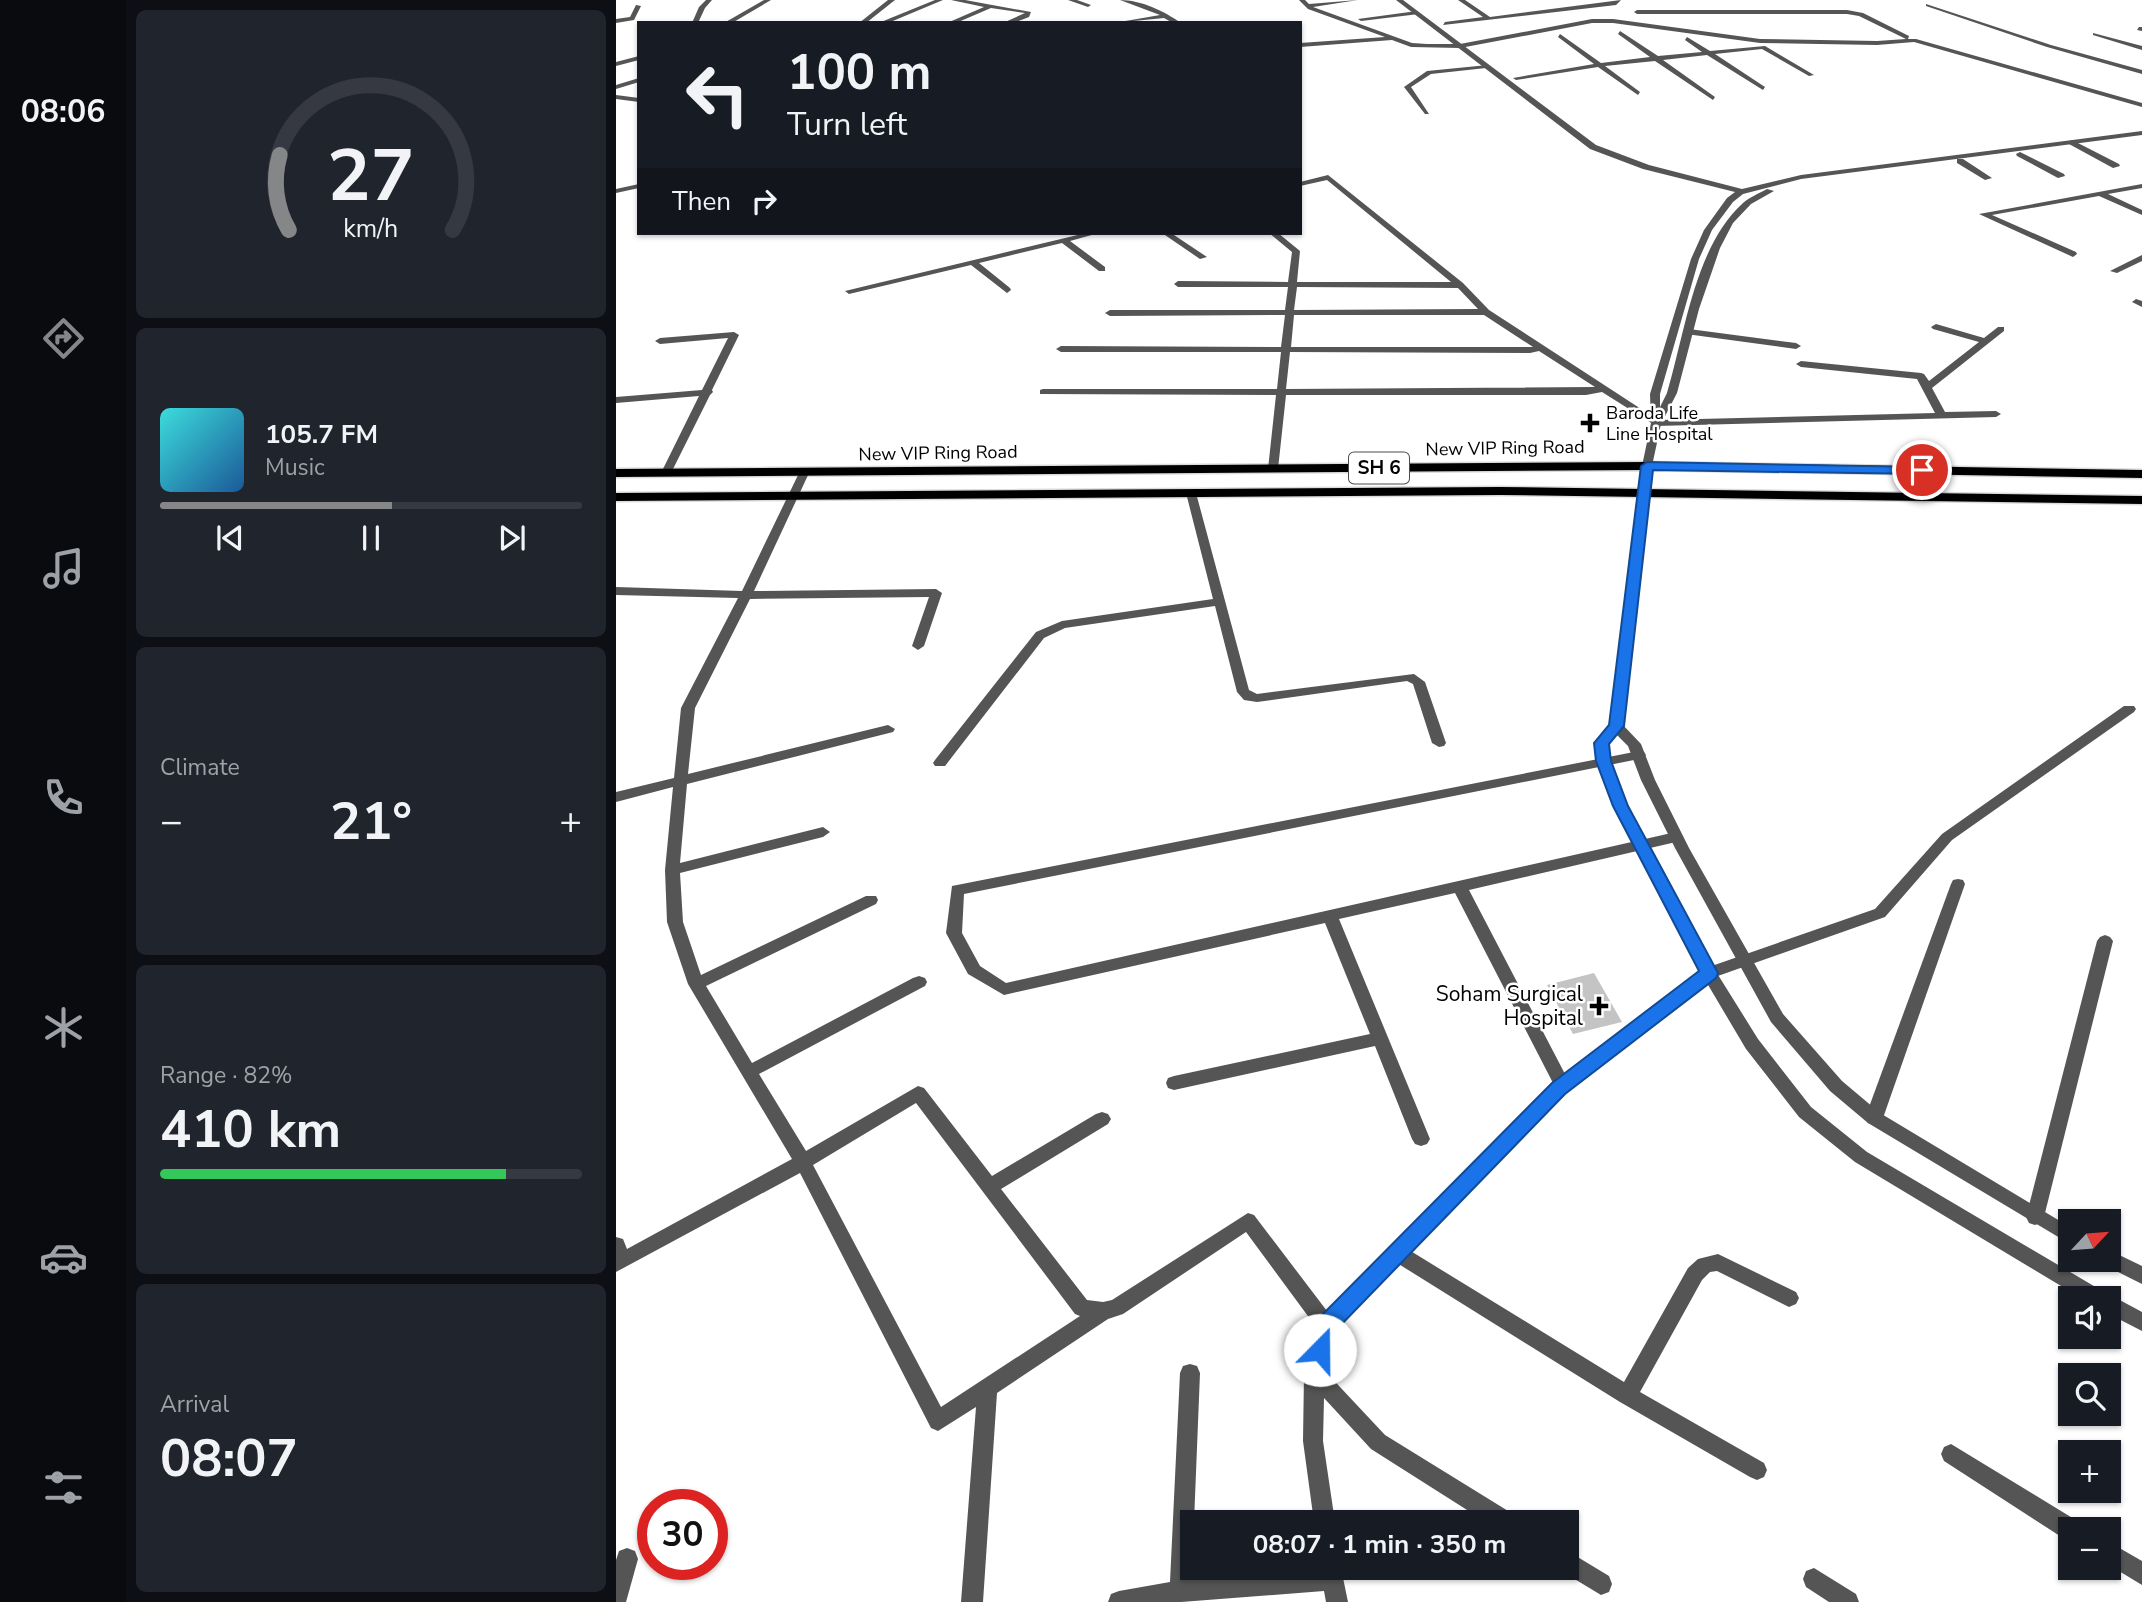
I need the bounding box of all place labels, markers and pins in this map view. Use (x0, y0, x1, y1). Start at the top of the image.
place label: Baroda Life Line Hospital (1606, 401, 1713, 446)
marker: Baroda Life Line Hospital (1580, 413, 1600, 433)
pin (1892, 440, 1952, 500)
place label: Soham Surgical Hospital (1436, 980, 1584, 1032)
marker: Soham Surgical Hospital (1589, 996, 1609, 1016)

